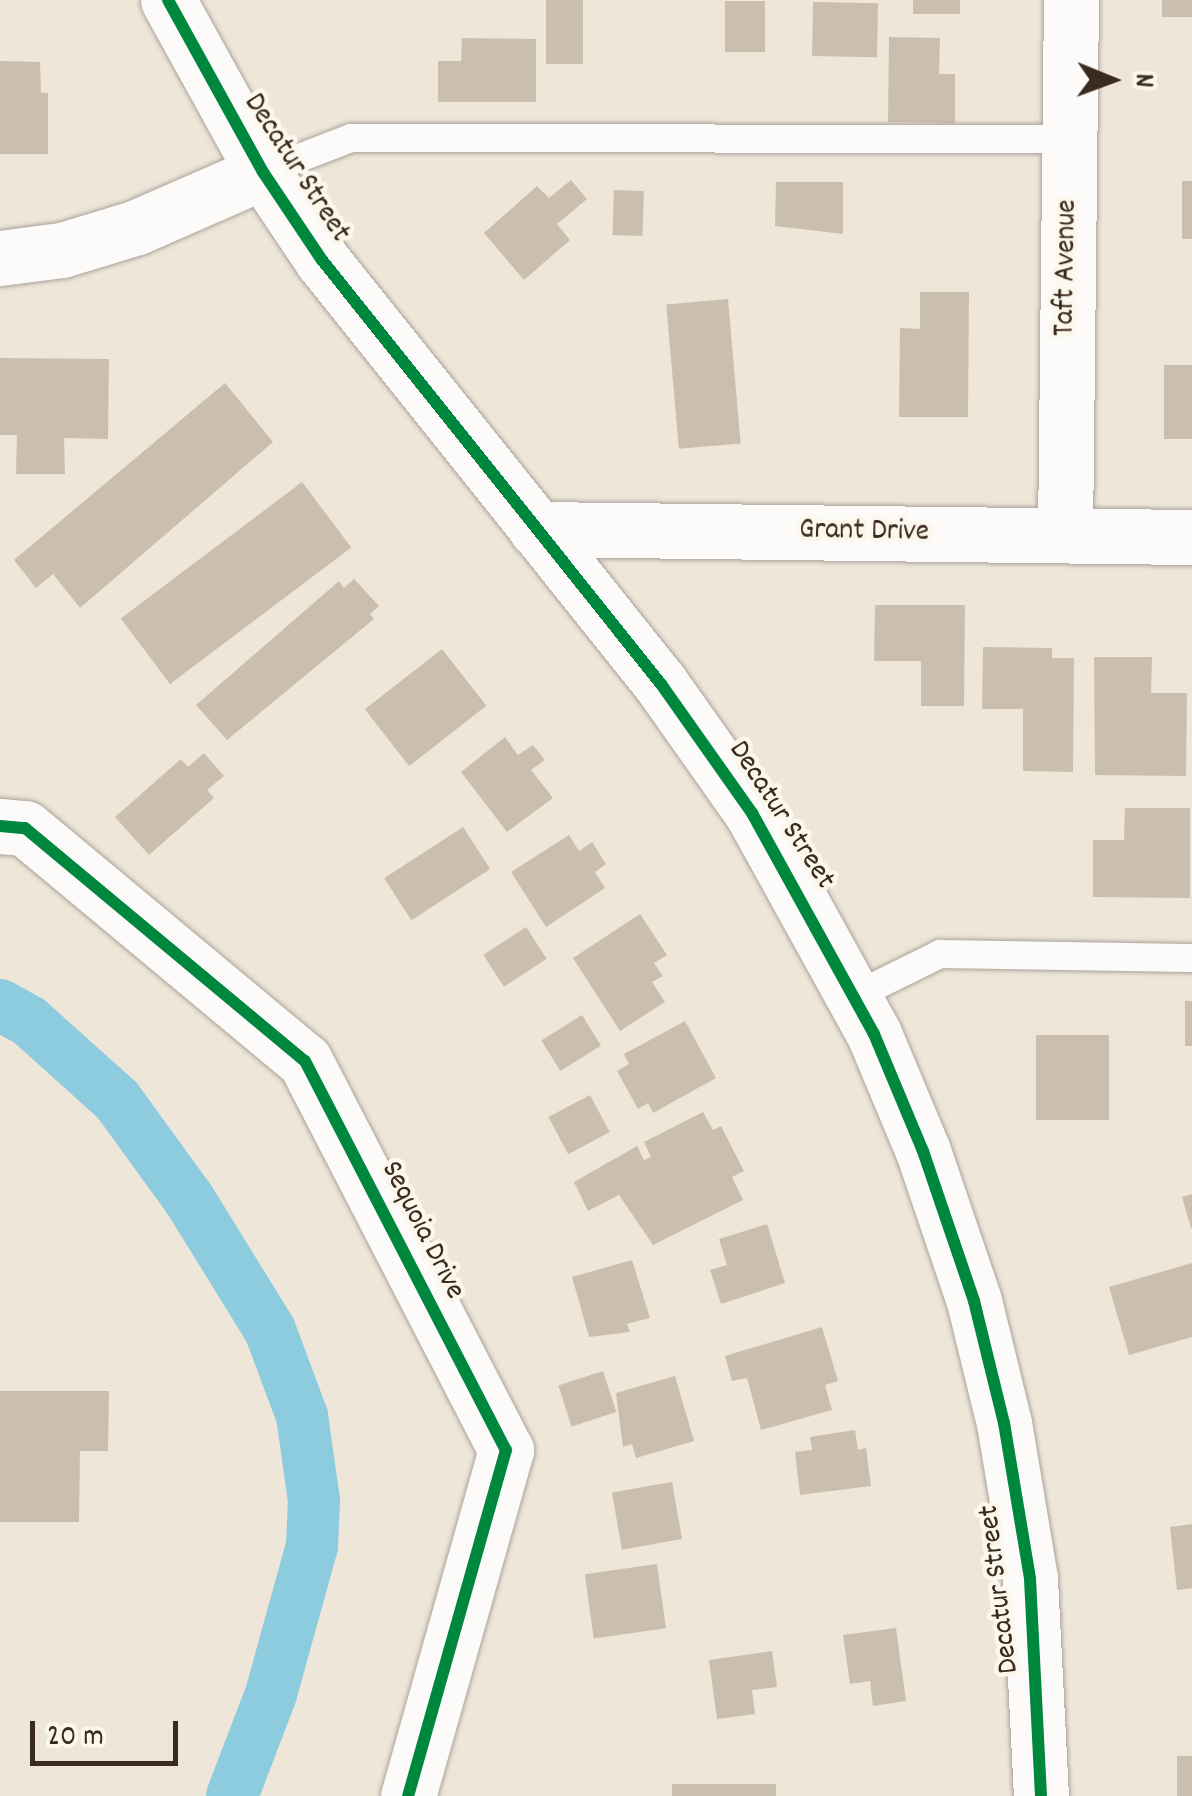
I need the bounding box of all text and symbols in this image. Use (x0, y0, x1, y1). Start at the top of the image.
north arrow (1062, 30, 1162, 130)
text: N (1122, 73, 1162, 88)
street label: Decatur Street (234, 88, 356, 250)
street label: Taft Avenue (1049, 199, 1087, 337)
street label: Grant Drive (799, 514, 929, 552)
street label: Decatur Street (719, 735, 841, 897)
street label: Sequoia Drive (371, 1156, 471, 1306)
street label: Decatur Street (973, 1503, 1029, 1675)
scale bar (35, 1701, 182, 1763)
text: 20 m (47, 1717, 104, 1760)

